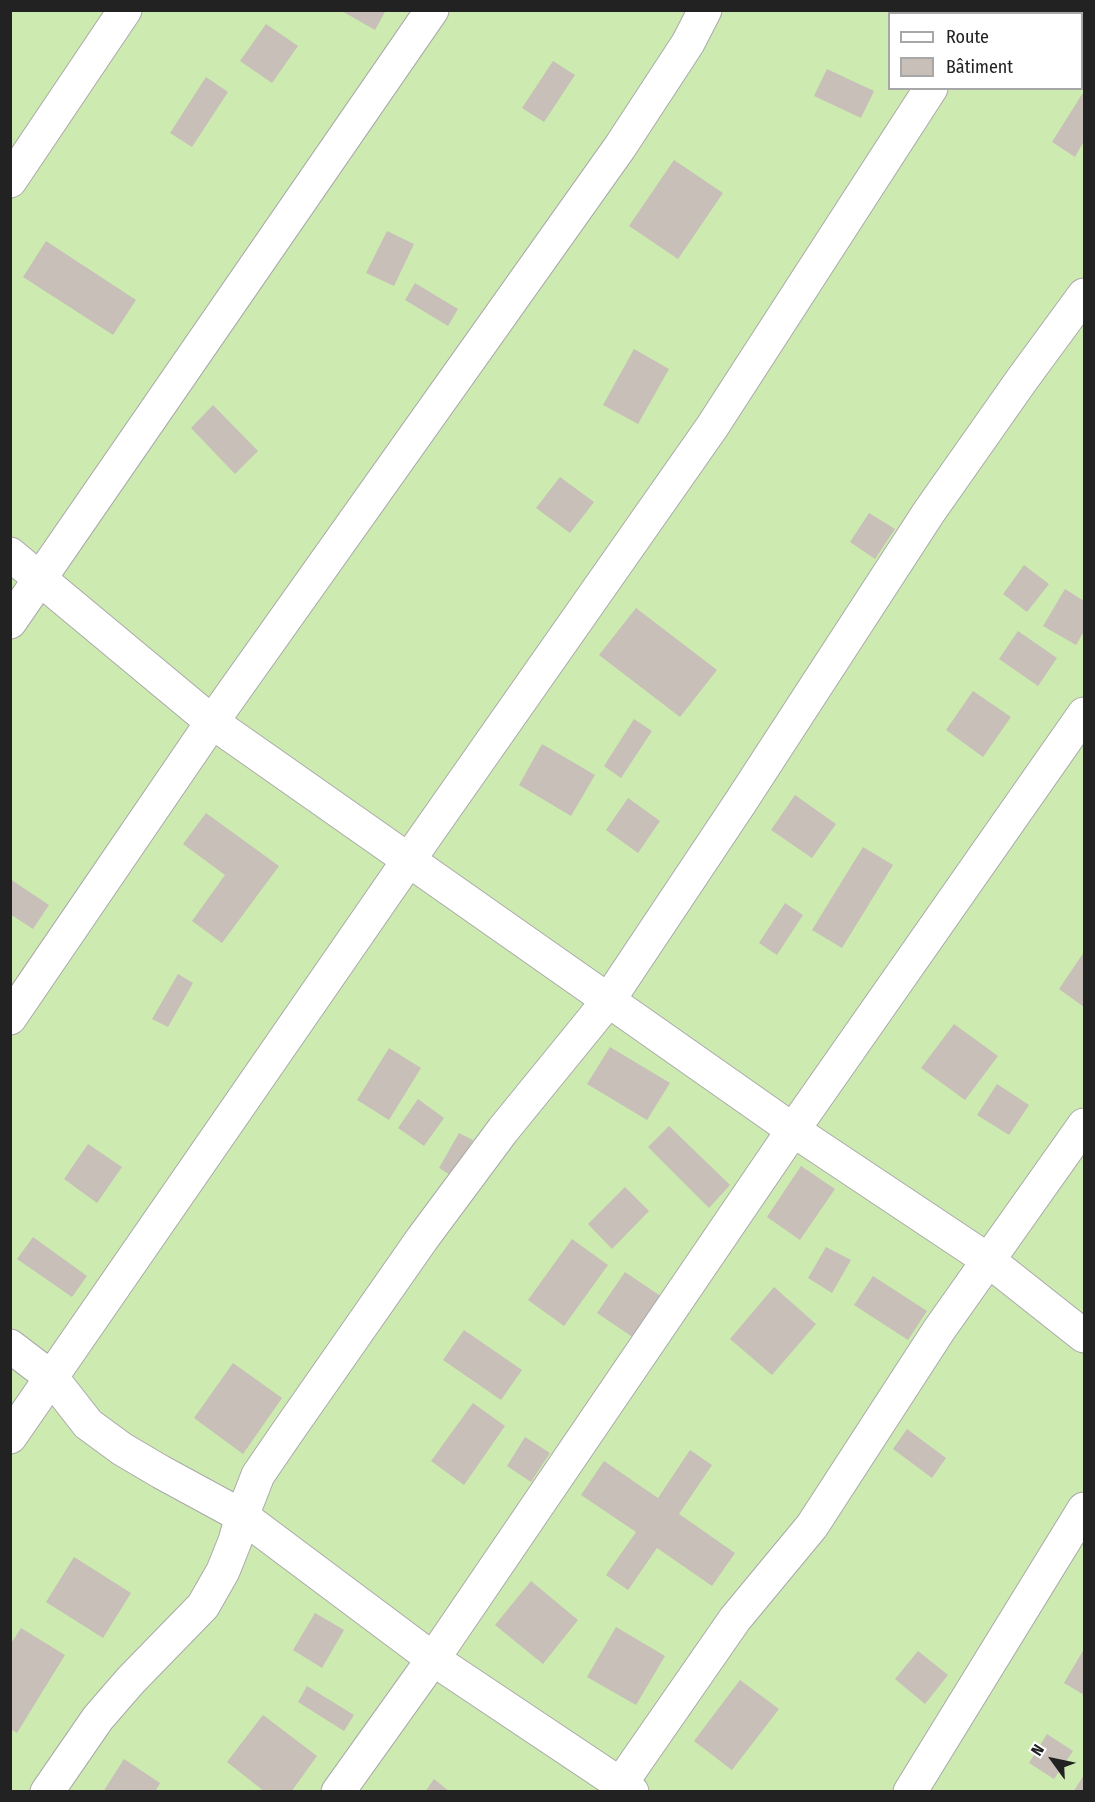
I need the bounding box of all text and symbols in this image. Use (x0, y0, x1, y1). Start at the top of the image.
legend (888, 12, 1083, 90)
text: Route (946, 26, 989, 48)
text: Bâtiment (946, 56, 1013, 78)
north arrow (1023, 1730, 1083, 1790)
text: N (1027, 1741, 1048, 1759)

